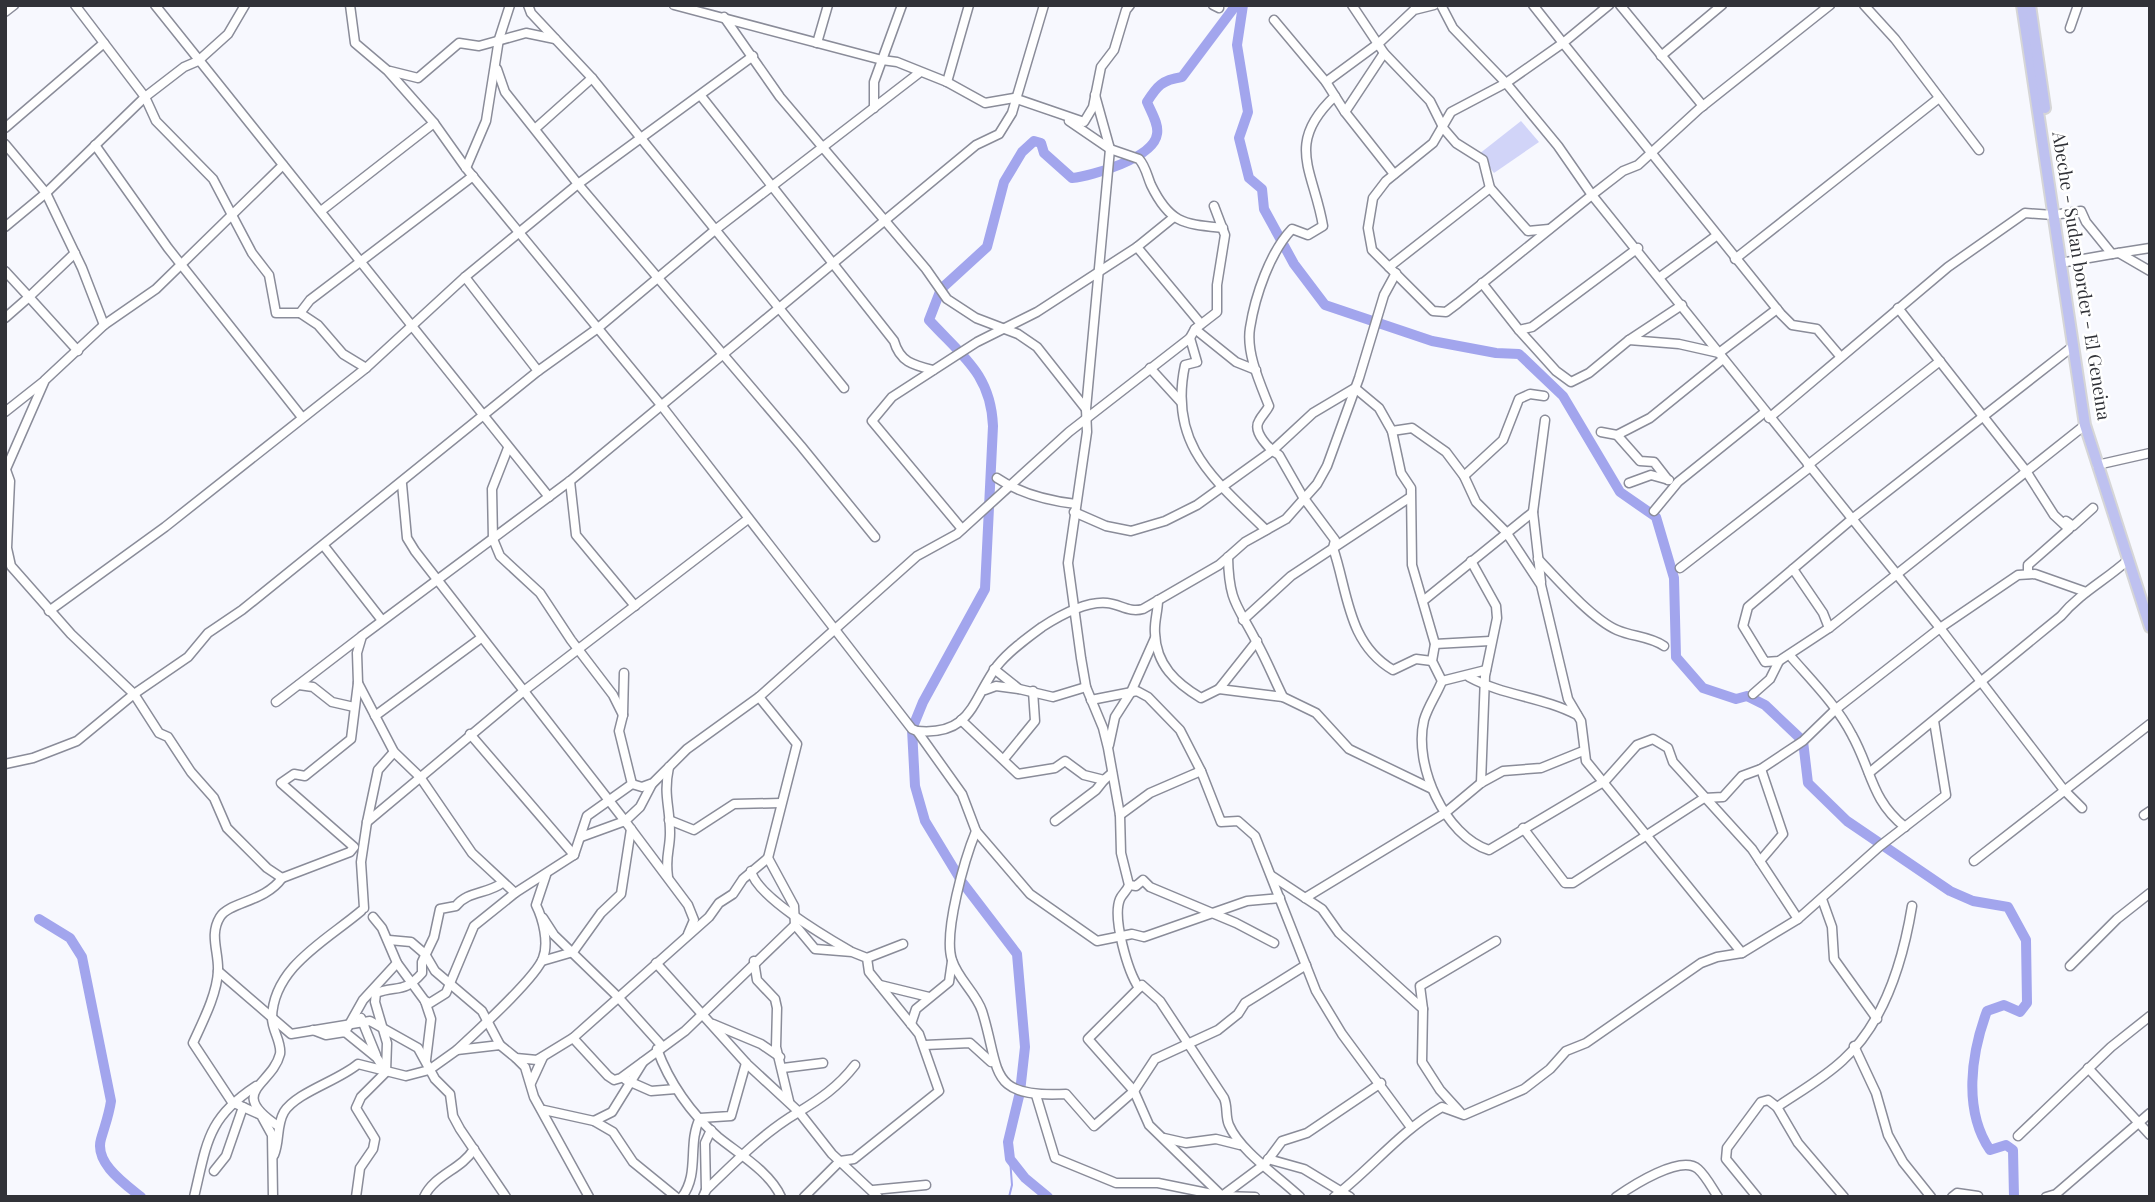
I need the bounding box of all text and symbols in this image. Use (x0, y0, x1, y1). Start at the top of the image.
street label: Abeche - Sudan border - El Geneina (2047, 129, 2117, 422)

